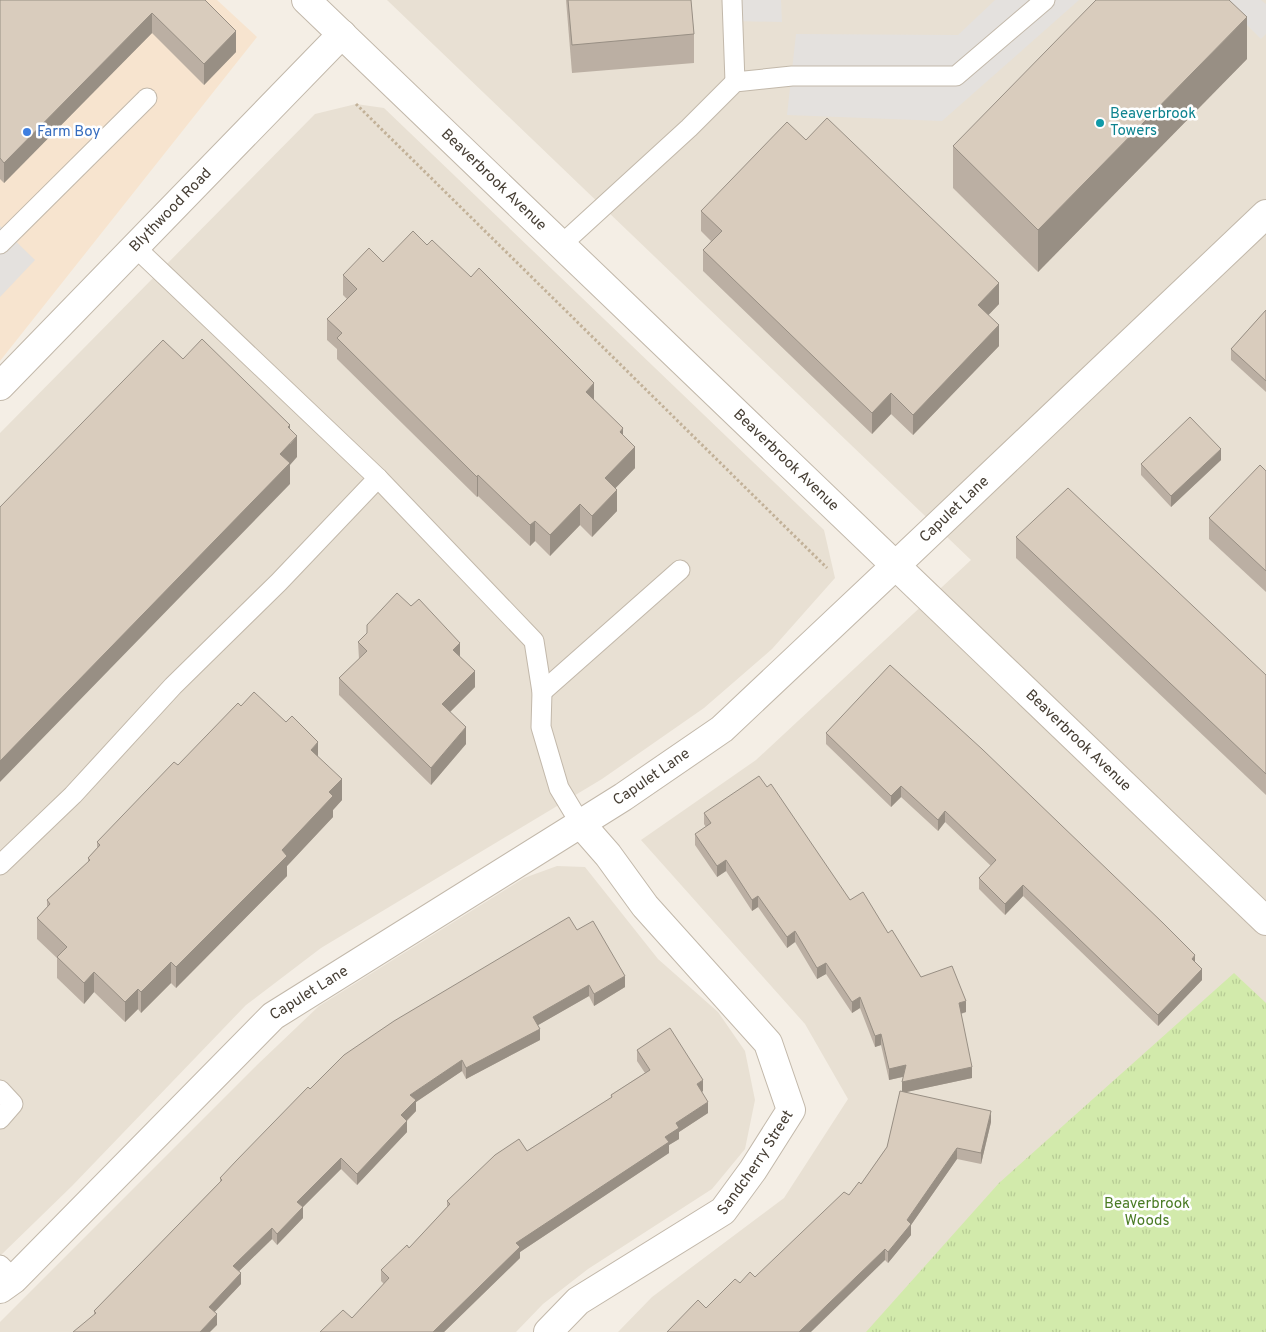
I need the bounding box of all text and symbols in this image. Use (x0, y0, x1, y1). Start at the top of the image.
place label: Beaverbrook Towers (1110, 105, 1196, 141)
marker: Beaverbrook Towers (1094, 117, 1106, 129)
place label: Farm Boy (37, 123, 101, 142)
street label: Beaverbrook Avenue (437, 125, 550, 235)
marker: Farm Boy (21, 126, 33, 138)
street label: Blythwood Road (126, 164, 216, 256)
street label: Beaverbrook Avenue (729, 405, 843, 515)
street label: Capulet Lane (916, 472, 993, 547)
street label: Beaverbrook Avenue (1021, 686, 1135, 796)
street label: Capulet Lane (610, 744, 694, 810)
street label: Capulet Lane (266, 962, 352, 1025)
street label: Sandcherry Street (713, 1107, 798, 1219)
park label: Beaverbrook Woods (1104, 1195, 1190, 1231)

